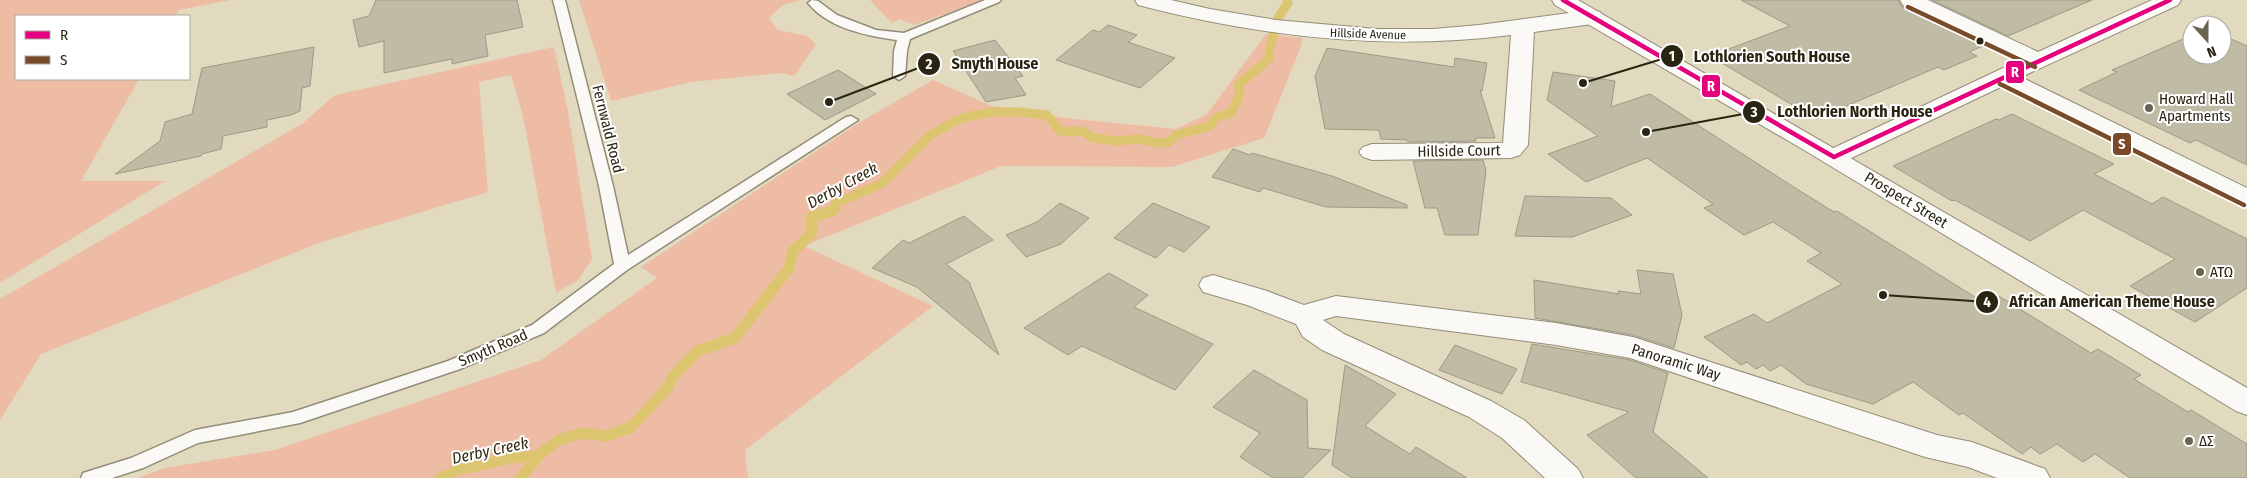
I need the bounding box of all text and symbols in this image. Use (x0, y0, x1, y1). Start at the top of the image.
legend (15, 15, 190, 80)
north arrow (2182, 15, 2232, 65)
text: R (60, 26, 68, 44)
street label: Hillside Avenue (1330, 26, 1406, 42)
unlabelled marker (1975, 36, 1985, 46)
callout: Lothlorien South House (1659, 41, 1861, 72)
text: N (2205, 42, 2218, 61)
text: 1 (1669, 47, 1675, 65)
text: Lothlorien South House (1694, 47, 1850, 66)
callout: Smyth House (916, 48, 1048, 79)
text: S (60, 51, 67, 69)
text: Smyth House (952, 54, 1038, 73)
text: 2 (925, 55, 933, 73)
line badge: R (2005, 60, 2025, 84)
text: R (2011, 64, 2019, 81)
line badge: R (1701, 74, 1721, 98)
text: R (1707, 78, 1715, 95)
street label: Fernwald Road (588, 83, 628, 175)
place label: Howard Hall Apartments (2159, 90, 2234, 125)
callout: Lothlorien North House (1742, 96, 1942, 127)
text: Lothlorien North House (1777, 102, 1933, 121)
marker: Howard Hall Apartments (2143, 102, 2155, 114)
text: 3 (1749, 103, 1758, 121)
line badge: S (2112, 132, 2132, 156)
text: S (2118, 136, 2126, 153)
street label: Hillside Court (1417, 141, 1501, 161)
water label: Derby Creek (804, 158, 881, 213)
street label: Prospect Street (1861, 168, 1951, 232)
place label: ΑΤΩ (2210, 263, 2233, 281)
marker: ΑΤΩ (2194, 266, 2206, 278)
callout: African American Theme House (1975, 286, 2225, 317)
text: African American Theme House (2008, 292, 2215, 311)
text: 4 (1983, 293, 1991, 311)
street label: Smyth Road (456, 325, 530, 371)
street label: Panoramic Way (1629, 340, 1723, 384)
place label: ΔΣ (2199, 432, 2214, 450)
water label: Derby Creek (450, 433, 530, 468)
marker: ΔΣ (2183, 435, 2195, 447)

